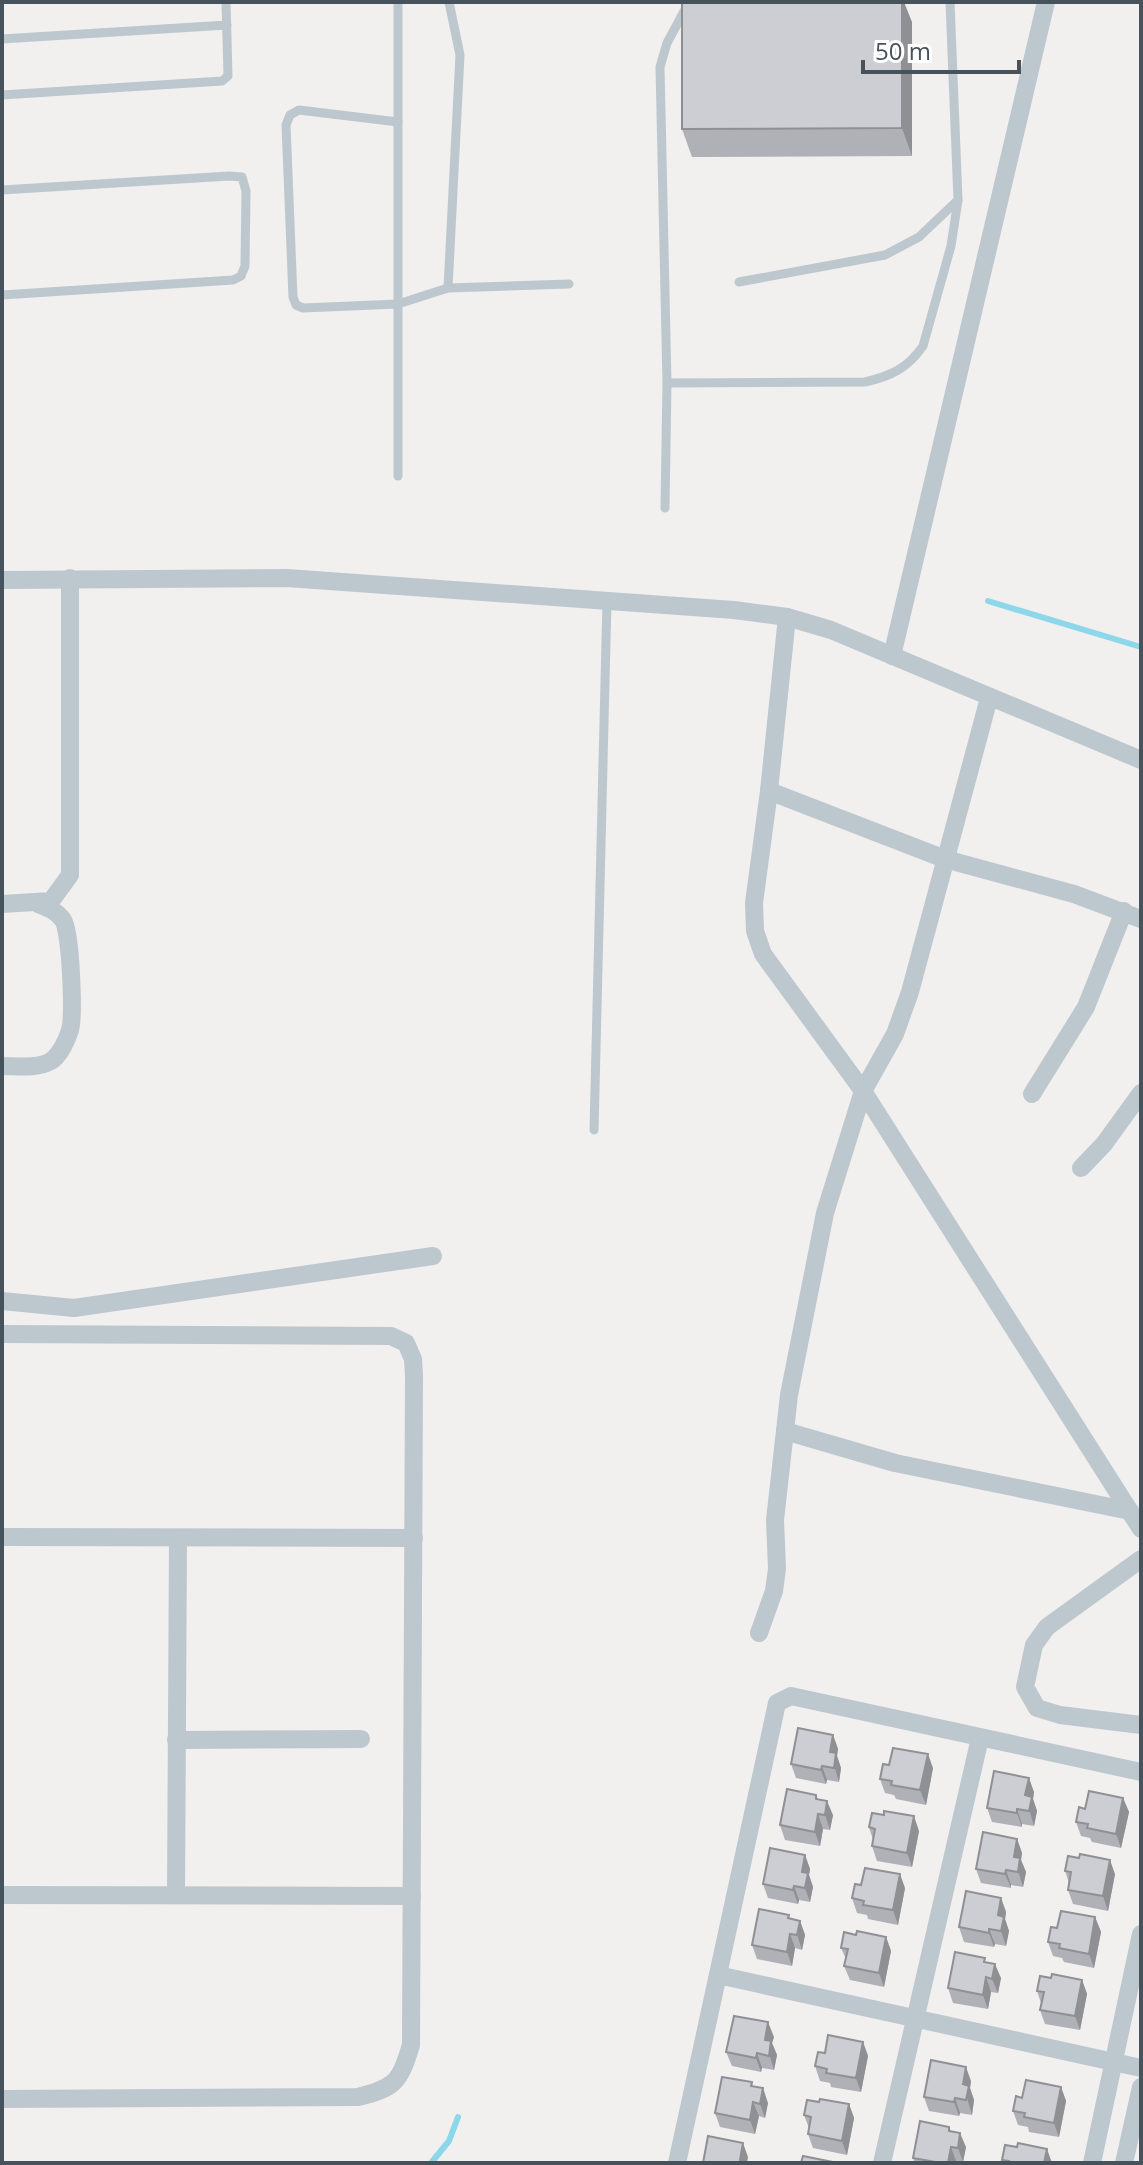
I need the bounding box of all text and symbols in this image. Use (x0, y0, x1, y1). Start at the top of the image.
scale bar (863, 24, 1019, 74)
text: 50 m (875, 34, 931, 67)

